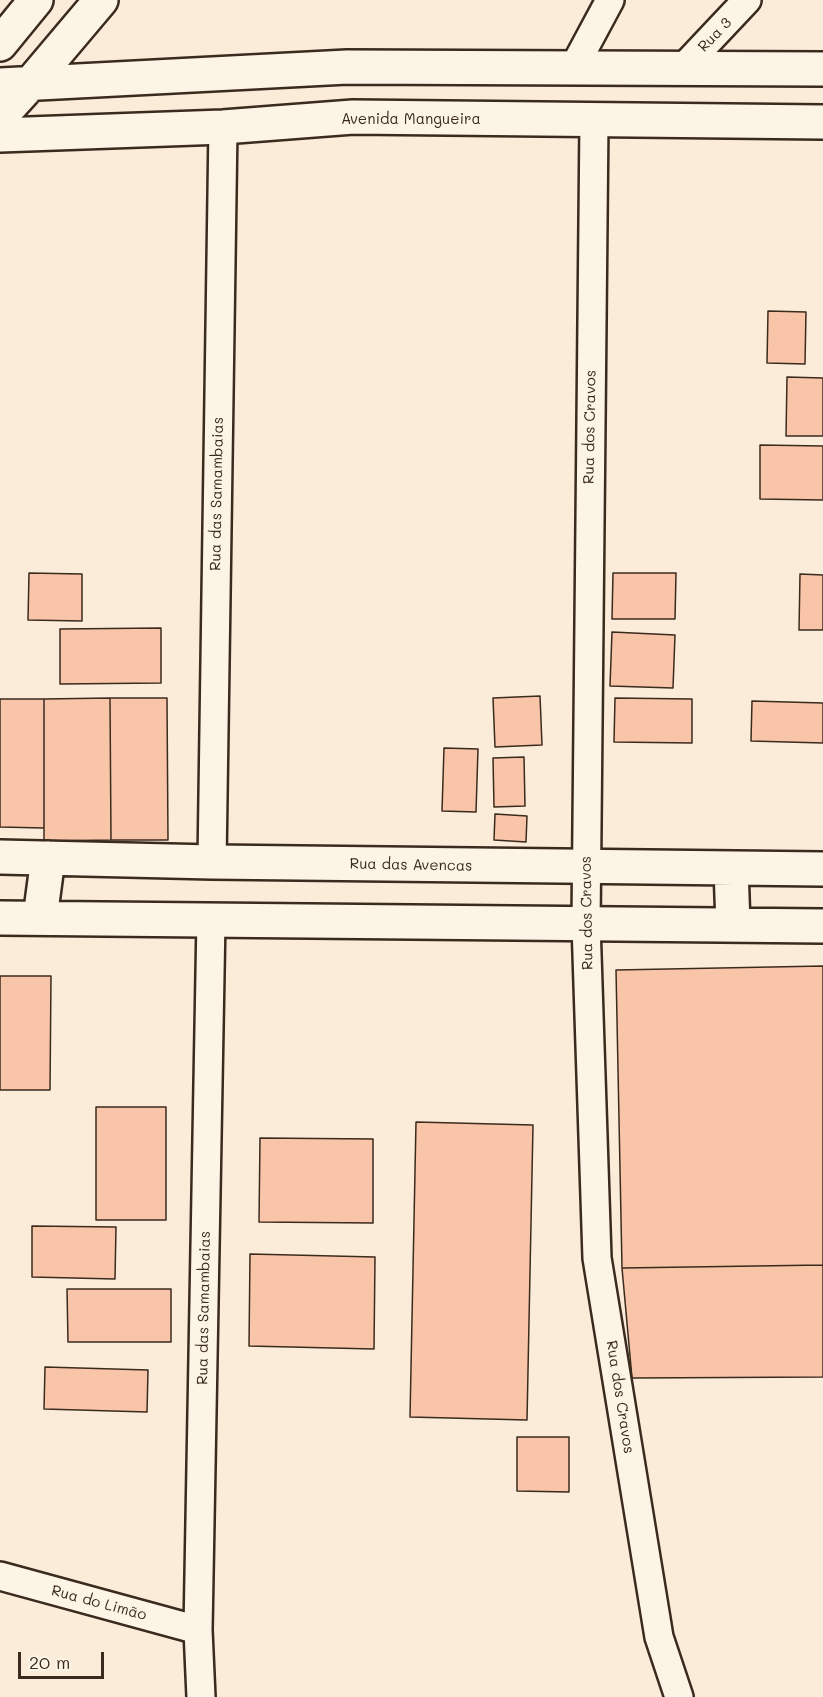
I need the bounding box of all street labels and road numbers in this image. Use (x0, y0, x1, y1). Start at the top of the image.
street label: Rua 3 (694, 14, 736, 56)
street label: Avenida Mangueira (341, 110, 481, 128)
street label: Rua dos Cravos (580, 370, 600, 484)
street label: Rua das Samambaias (207, 417, 227, 571)
street label: Rua das Avencas (349, 855, 473, 875)
street label: Rua dos Cravos (577, 856, 597, 970)
street label: Rua das Samambaias (194, 1231, 214, 1385)
street label: Rua dos Cravos (602, 1339, 638, 1455)
street label: Rua do Limão (49, 1582, 149, 1624)

